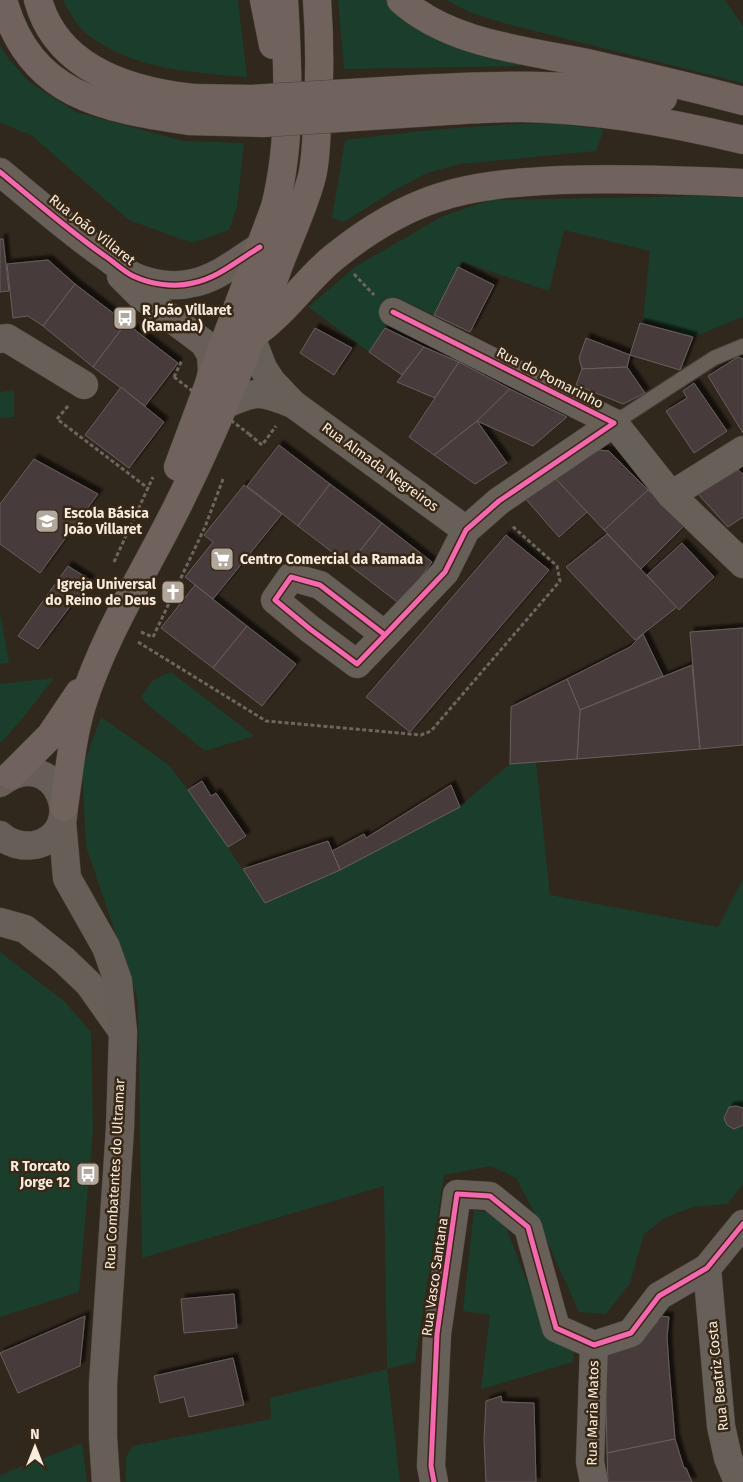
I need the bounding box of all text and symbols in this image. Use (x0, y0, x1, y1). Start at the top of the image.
street label: Rua João Villaret (45, 191, 139, 270)
place label: R João Villaret (Ramada) (142, 302, 232, 335)
bus stop icon: R João Villaret (Ramada) (112, 305, 138, 331)
street label: Rua do Pomarinho (494, 344, 606, 412)
street label: Rua Almada Negreiros (318, 419, 442, 515)
place label: Escola Básica João Villaret (63, 505, 149, 538)
school or university icon: Escola Básica João Villaret (34, 508, 60, 534)
supermarket icon: Centro Comercial da Ramada (209, 546, 235, 572)
place label: Centro Comercial da Ramada (240, 551, 423, 568)
place label: Igreja Universal do Reino de Deus (45, 576, 157, 609)
church icon: Igreja Universal do Reino de Deus (160, 579, 186, 605)
street label: Rua Combatentes do Ultramar (102, 1078, 129, 1270)
place label: R Torcato Jorge 12 (10, 1158, 70, 1191)
bus stop icon: R Torcato Jorge 12 (75, 1161, 101, 1187)
street label: Rua Vasco Santana (418, 1217, 452, 1337)
street label: Rua Beatriz Costa (704, 1320, 732, 1432)
street label: Rua Maria Matos (584, 1360, 602, 1466)
north arrow (10, 1422, 60, 1472)
text: N (30, 1426, 40, 1443)

